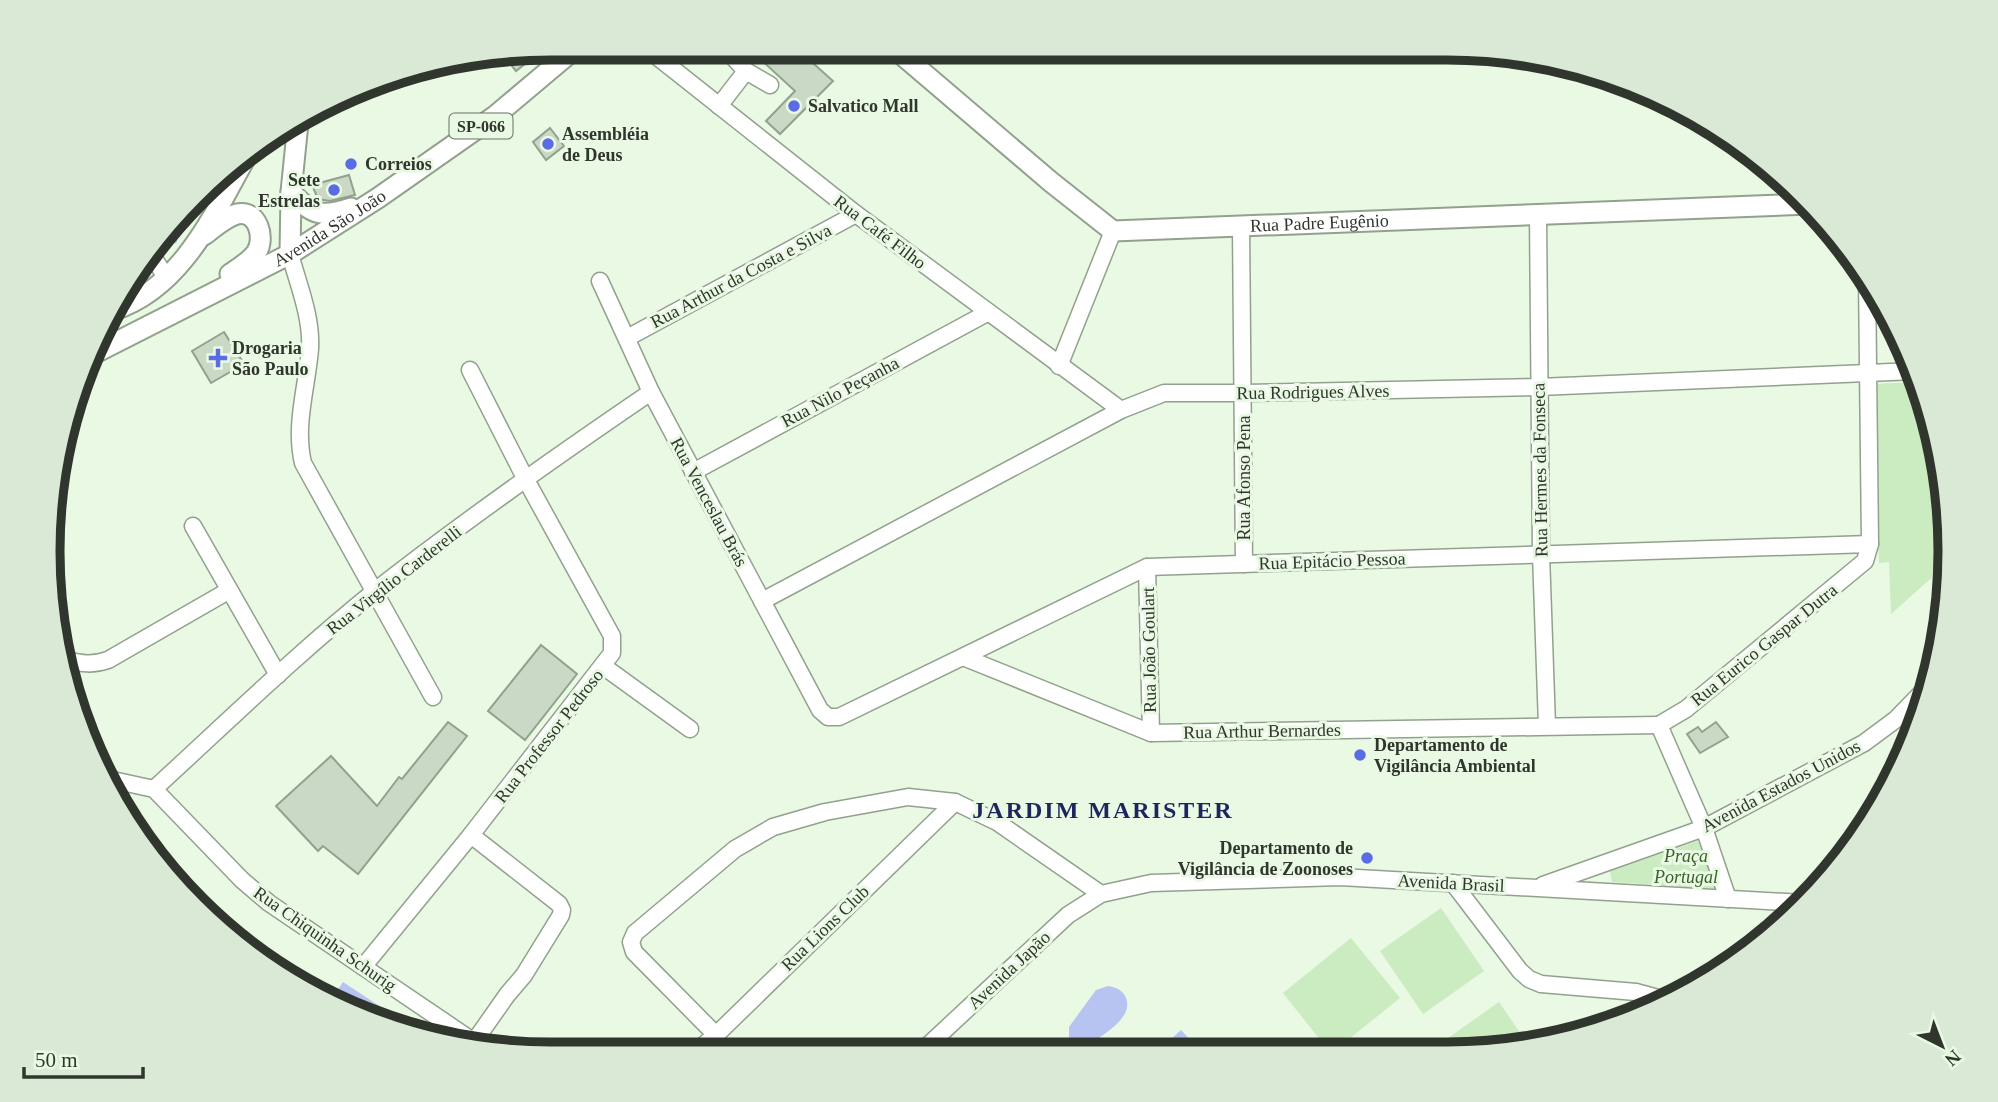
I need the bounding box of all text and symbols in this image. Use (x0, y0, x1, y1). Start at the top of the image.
place label: Salvatico Mall (808, 96, 919, 116)
marker: Salvatico Mall (786, 98, 802, 114)
road number: SP-066 (449, 114, 512, 138)
place label: Assembléia de Deus (562, 124, 649, 165)
marker: Assembléia de Deus (540, 136, 556, 152)
place label: Correios (365, 154, 432, 174)
marker: Correios (343, 156, 359, 172)
place label: Sete Estrelas (258, 170, 320, 211)
marker: Sete Estrelas (326, 182, 342, 198)
street label: Avenida São João (270, 186, 390, 271)
street label: Rua Café Filho (830, 191, 930, 273)
street label: Rua Padre Eugênio (1250, 210, 1389, 236)
street label: Rua Arthur da Costa e Silva (647, 220, 835, 332)
place label: Drogaria São Paulo (232, 338, 309, 379)
marker: Drogaria São Paulo (210, 350, 226, 366)
street label: Rua Nilo Peçanha (778, 353, 902, 431)
street label: Rua Rodrigues Alves (1236, 381, 1390, 403)
street label: Rua Hermes da Fonseca (1528, 383, 1552, 557)
street label: Rua Afonso Pena (1234, 416, 1254, 541)
street label: Rua Venceslau Brás (666, 434, 752, 570)
street label: Rua Virgílio Carderelli (323, 521, 465, 639)
street label: Rua Epitácio Pessoa (1258, 548, 1406, 574)
street label: Rua Eurico Gaspar Dutra (1687, 580, 1841, 710)
street label: Rua João Goulart (1138, 587, 1160, 713)
street label: Rua Professor Pedroso (491, 665, 607, 807)
street label: Rua Arthur Bernardes (1183, 720, 1341, 742)
place label: Departamento de Vigilância Ambiental (1374, 735, 1536, 776)
street label: Avenida Estados Unidos (1698, 736, 1864, 836)
marker: Departamento de Vigilância Ambiental (1352, 747, 1368, 763)
district label: JARDIM MARISTER (972, 797, 1234, 823)
place label: Departamento de Vigilância de Zoonoses (1178, 838, 1353, 879)
park label: Praça Portugal (1653, 846, 1718, 887)
marker: Departamento de Vigilância de Zoonoses (1359, 850, 1375, 866)
street label: Avenida Brasil (1397, 870, 1505, 896)
street label: Rua Lions Club (777, 881, 873, 975)
street label: Rua Chiquinha Schurig (250, 882, 400, 996)
street label: Avenida Japão (964, 927, 1054, 1013)
north arrow (1907, 1011, 1977, 1081)
scale bar (24, 1036, 144, 1080)
text: N (1941, 1046, 1965, 1071)
text: 50 m (35, 1048, 78, 1072)

